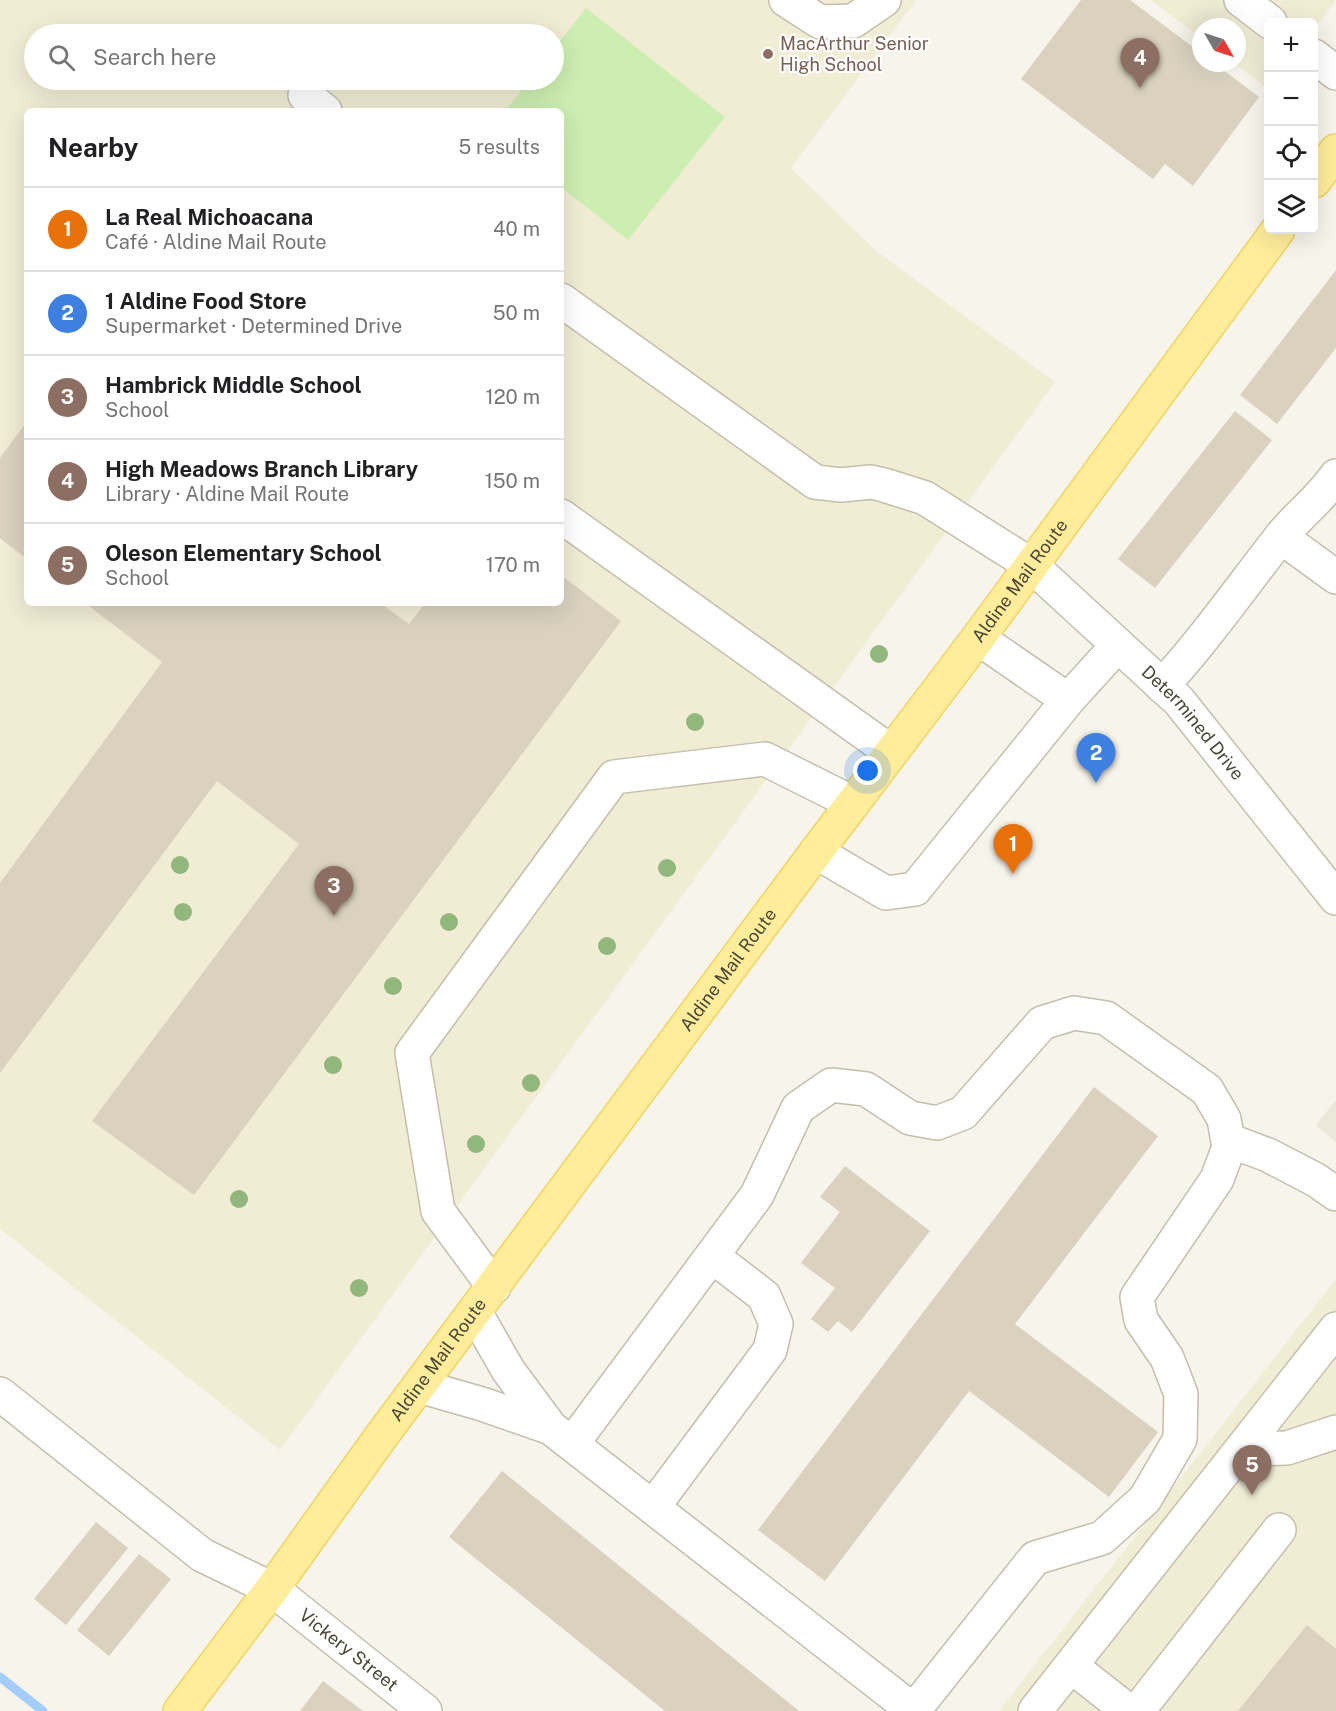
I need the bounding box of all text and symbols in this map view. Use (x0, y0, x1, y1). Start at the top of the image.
north arrow (1192, 18, 1246, 72)
map controls (1264, 18, 1318, 234)
button: + (1264, 18, 1318, 72)
search box (24, 24, 564, 90)
place label: MacArthur Senior High School (780, 33, 929, 75)
pin: 4 (1120, 38, 1160, 88)
icon: search (45, 41, 78, 74)
text: Search here (93, 44, 217, 70)
marker: MacArthur Senior High School (761, 47, 775, 61)
button: − (1264, 72, 1318, 126)
button: locate (1264, 126, 1318, 180)
text: Nearby (48, 132, 138, 163)
text: 5 results (458, 135, 540, 159)
button: layers (1264, 180, 1318, 234)
text: La Real Michoacana (105, 204, 313, 230)
text: 1 (63, 217, 72, 241)
text: 40 m (493, 217, 540, 241)
text: Café · Aldine Mail Route (105, 230, 327, 254)
text: 1 Aldine Food Store (105, 288, 307, 314)
text: 2 (61, 301, 74, 325)
text: 50 m (493, 301, 540, 325)
text: Supermarket · Determined Drive (105, 314, 402, 338)
text: Hambrick Middle School (105, 372, 362, 398)
text: 3 (61, 385, 74, 409)
text: 120 m (486, 385, 540, 409)
text: School (105, 398, 169, 422)
text: High Meadows Branch Library (105, 456, 418, 482)
text: 4 (61, 469, 74, 493)
text: 150 m (485, 469, 540, 493)
text: Library · Aldine Mail Route (105, 482, 349, 506)
street label: Aldine Mail Route (967, 515, 1072, 646)
text: Oleson Elementary School (105, 540, 382, 566)
text: 5 (61, 553, 74, 577)
text: 170 m (486, 553, 540, 577)
text: School (105, 566, 169, 590)
street label: Determined Drive (1137, 661, 1249, 784)
pin: 2 (1076, 734, 1116, 783)
your location (853, 756, 882, 785)
pin: 1 (994, 824, 1032, 874)
pin: 3 (314, 866, 354, 916)
street label: Aldine Mail Route (675, 904, 780, 1035)
street label: Aldine Mail Route (385, 1294, 490, 1425)
pin: 5 (1232, 1446, 1272, 1495)
street label: Vickery Street (295, 1604, 402, 1695)

